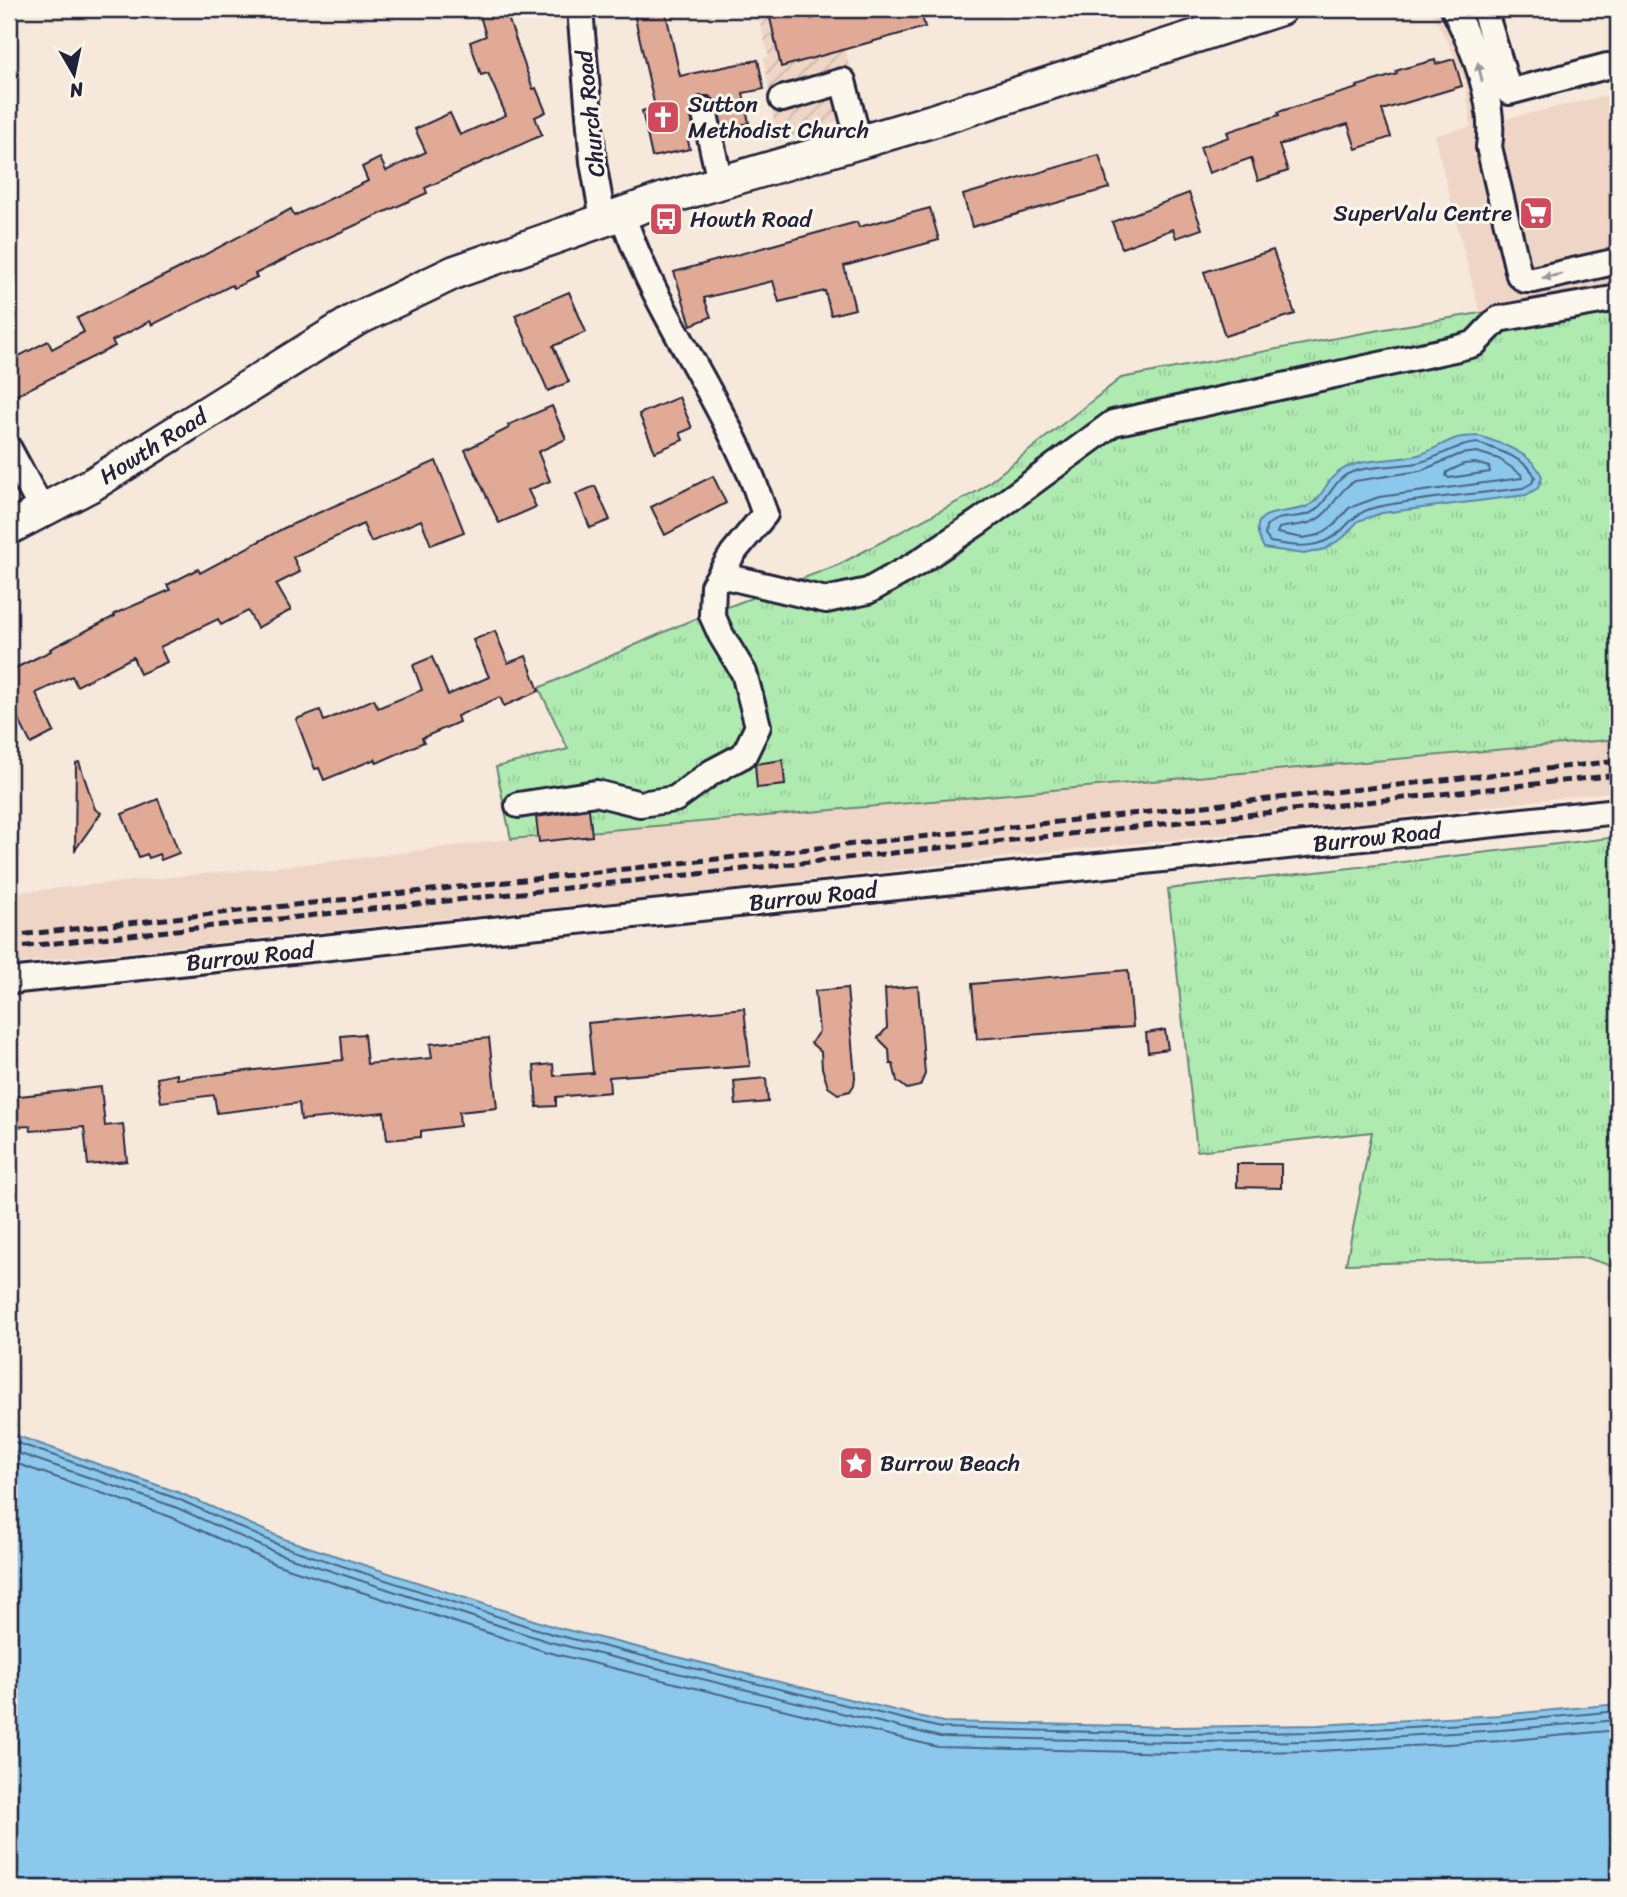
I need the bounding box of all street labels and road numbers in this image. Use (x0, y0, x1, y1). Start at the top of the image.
street label: Church Road (563, 47, 618, 179)
street label: Howth Road (91, 396, 217, 496)
street label: Burrow Road (1311, 810, 1445, 865)
street label: Burrow Road (747, 869, 881, 924)
street label: Burrow Road (184, 929, 318, 984)

